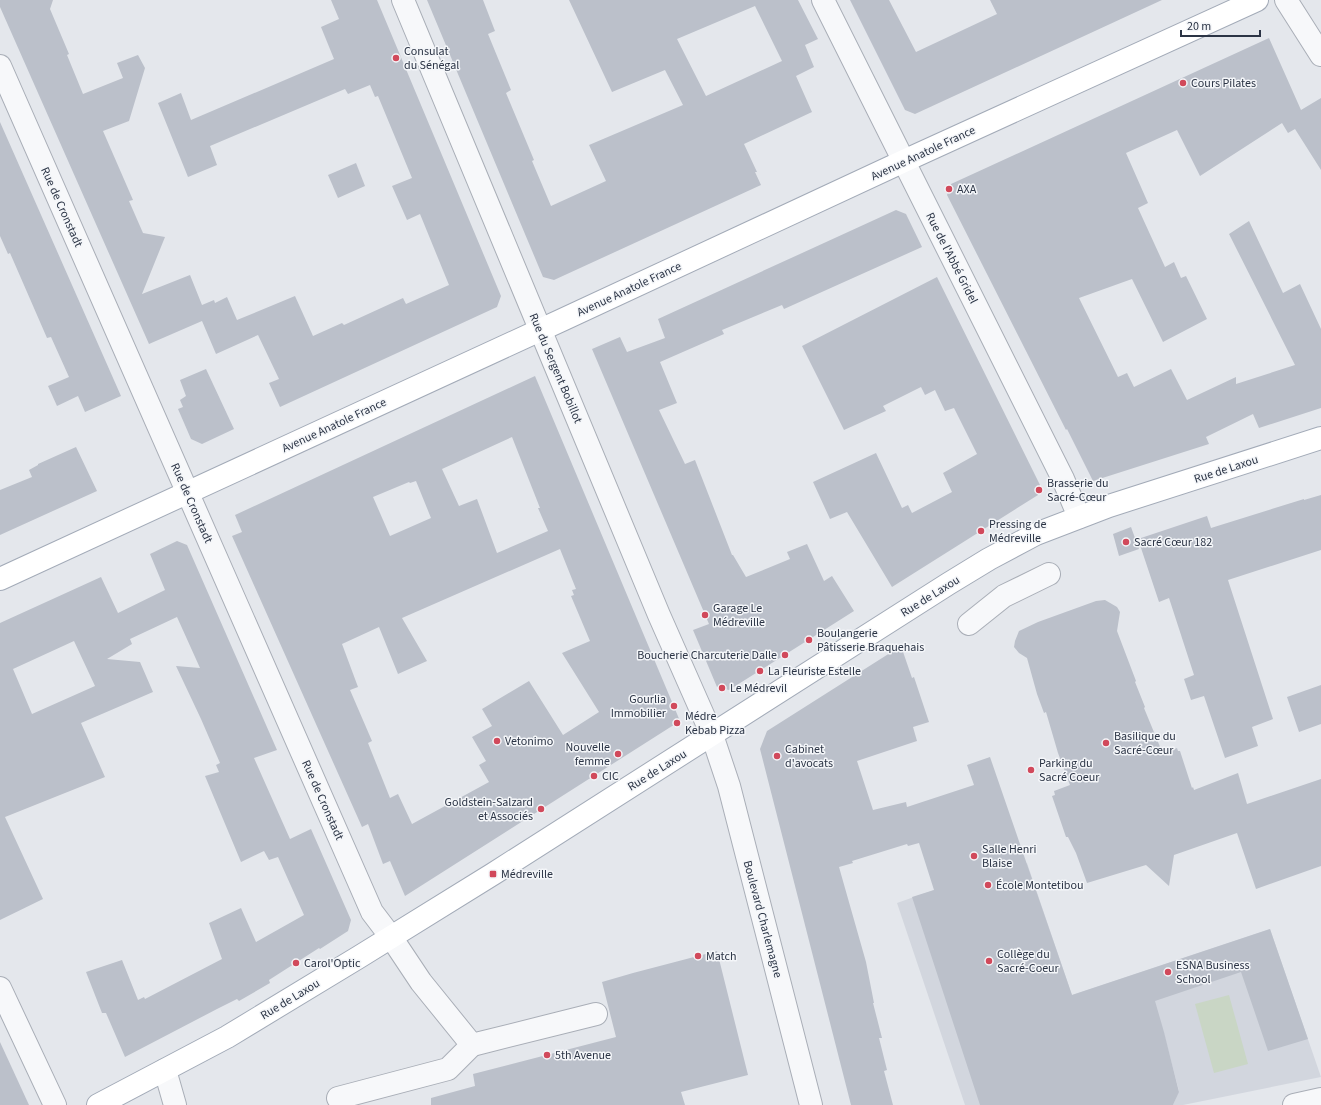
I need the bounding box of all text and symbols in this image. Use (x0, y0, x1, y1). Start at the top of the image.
scale bar (1181, 12, 1260, 38)
text: 20 m (1187, 18, 1211, 35)
place label: Consulat du Sénégal (404, 43, 459, 74)
marker: Consulat du Sénégal (391, 53, 401, 63)
place label: Cours Pilates (1191, 75, 1256, 92)
marker: Cours Pilates (1178, 78, 1188, 88)
street label: Avenue Anatole France (868, 122, 978, 185)
street label: Rue de Cronstadt (36, 164, 87, 250)
place label: AXA (957, 181, 977, 198)
marker: AXA (944, 184, 954, 194)
street label: Rue de l'Abbé Gridel (921, 210, 982, 307)
street label: Avenue Anatole France (574, 258, 684, 321)
street label: Rue du Sergent Bobillot (525, 310, 586, 426)
street label: Avenue Anatole France (279, 394, 389, 457)
street label: Rue de Laxou (1192, 451, 1261, 488)
street label: Rue de Cronstadt (166, 460, 217, 546)
place label: Brasserie du Sacré-Cœur (1047, 475, 1109, 506)
marker: Brasserie du Sacré-Cœur (1034, 485, 1044, 495)
place label: Pressing de Médreville (989, 516, 1046, 547)
marker: Pressing de Médreville (976, 526, 986, 536)
place label: Sacré Cœur 182 (1134, 534, 1212, 551)
marker: Sacré Cœur 182 (1121, 537, 1131, 547)
street label: Rue de Laxou (897, 572, 963, 621)
place label: Garage Le Médreville (713, 600, 765, 631)
marker: Garage Le Médreville (700, 610, 710, 620)
place label: Boulangerie Pâtisserie Braquehais (817, 625, 924, 656)
marker: Boulangerie Pâtisserie Braquehais (804, 635, 814, 645)
place label: Boucherie Charcuterie Dalle (637, 647, 777, 664)
marker: Boucherie Charcuterie Dalle (780, 650, 790, 660)
place label: La Fleuriste Estelle (768, 663, 861, 680)
marker: La Fleuriste Estelle (755, 666, 765, 676)
place label: Le Médrevil (730, 680, 787, 697)
marker: Le Médrevil (717, 683, 727, 693)
place label: Gourlia Immobilier (611, 691, 667, 722)
marker: Gourlia Immobilier (669, 701, 679, 711)
place label: Médre Kebab Pizza (685, 708, 745, 739)
marker: Médre Kebab Pizza (672, 718, 682, 728)
place label: Basilique du Sacré-Cœur (1114, 728, 1176, 759)
place label: Vetonimo (505, 733, 553, 750)
marker: Vetonimo (492, 736, 502, 746)
marker: Basilique du Sacré-Cœur (1101, 738, 1111, 748)
place label: Nouvelle femme (566, 739, 610, 770)
place label: Cabinet d'avocats (785, 741, 833, 772)
street label: Rue de Laxou (624, 746, 690, 795)
marker: Nouvelle femme (613, 749, 623, 759)
marker: Cabinet d'avocats (772, 751, 782, 761)
place label: Parking du Sacré Coeur (1039, 755, 1100, 786)
street label: Rue de Cronstadt (297, 757, 348, 843)
marker: Parking du Sacré Coeur (1026, 765, 1036, 775)
place label: CIC (602, 768, 619, 785)
marker: CIC (589, 771, 599, 781)
place label: Goldstein-Salzard et Associés (445, 794, 533, 825)
marker: Goldstein-Salzard et Associés (536, 804, 546, 814)
place label: Salle Henri Blaise (982, 841, 1036, 872)
marker: Salle Henri Blaise (969, 851, 979, 861)
street label: Boulevard Charlemagne (739, 859, 786, 980)
place label: Médreville (501, 866, 553, 883)
marker: Médreville (488, 869, 498, 879)
place label: École Montetibou (996, 877, 1084, 894)
marker: École Montetibou (983, 880, 993, 890)
place label: Collège du Sacré-Coeur (997, 946, 1060, 977)
place label: Match (706, 948, 737, 965)
marker: Match (693, 951, 703, 961)
place label: Carol'Optic (304, 955, 361, 972)
marker: Collège du Sacré-Coeur (984, 956, 994, 966)
place label: ESNA Business School (1176, 957, 1250, 988)
marker: Carol'Optic (291, 958, 301, 968)
marker: ESNA Business School (1163, 967, 1173, 977)
street label: Rue de Laxou (257, 975, 323, 1024)
place label: 5th Avenue (555, 1047, 611, 1064)
marker: 5th Avenue (542, 1050, 552, 1060)

